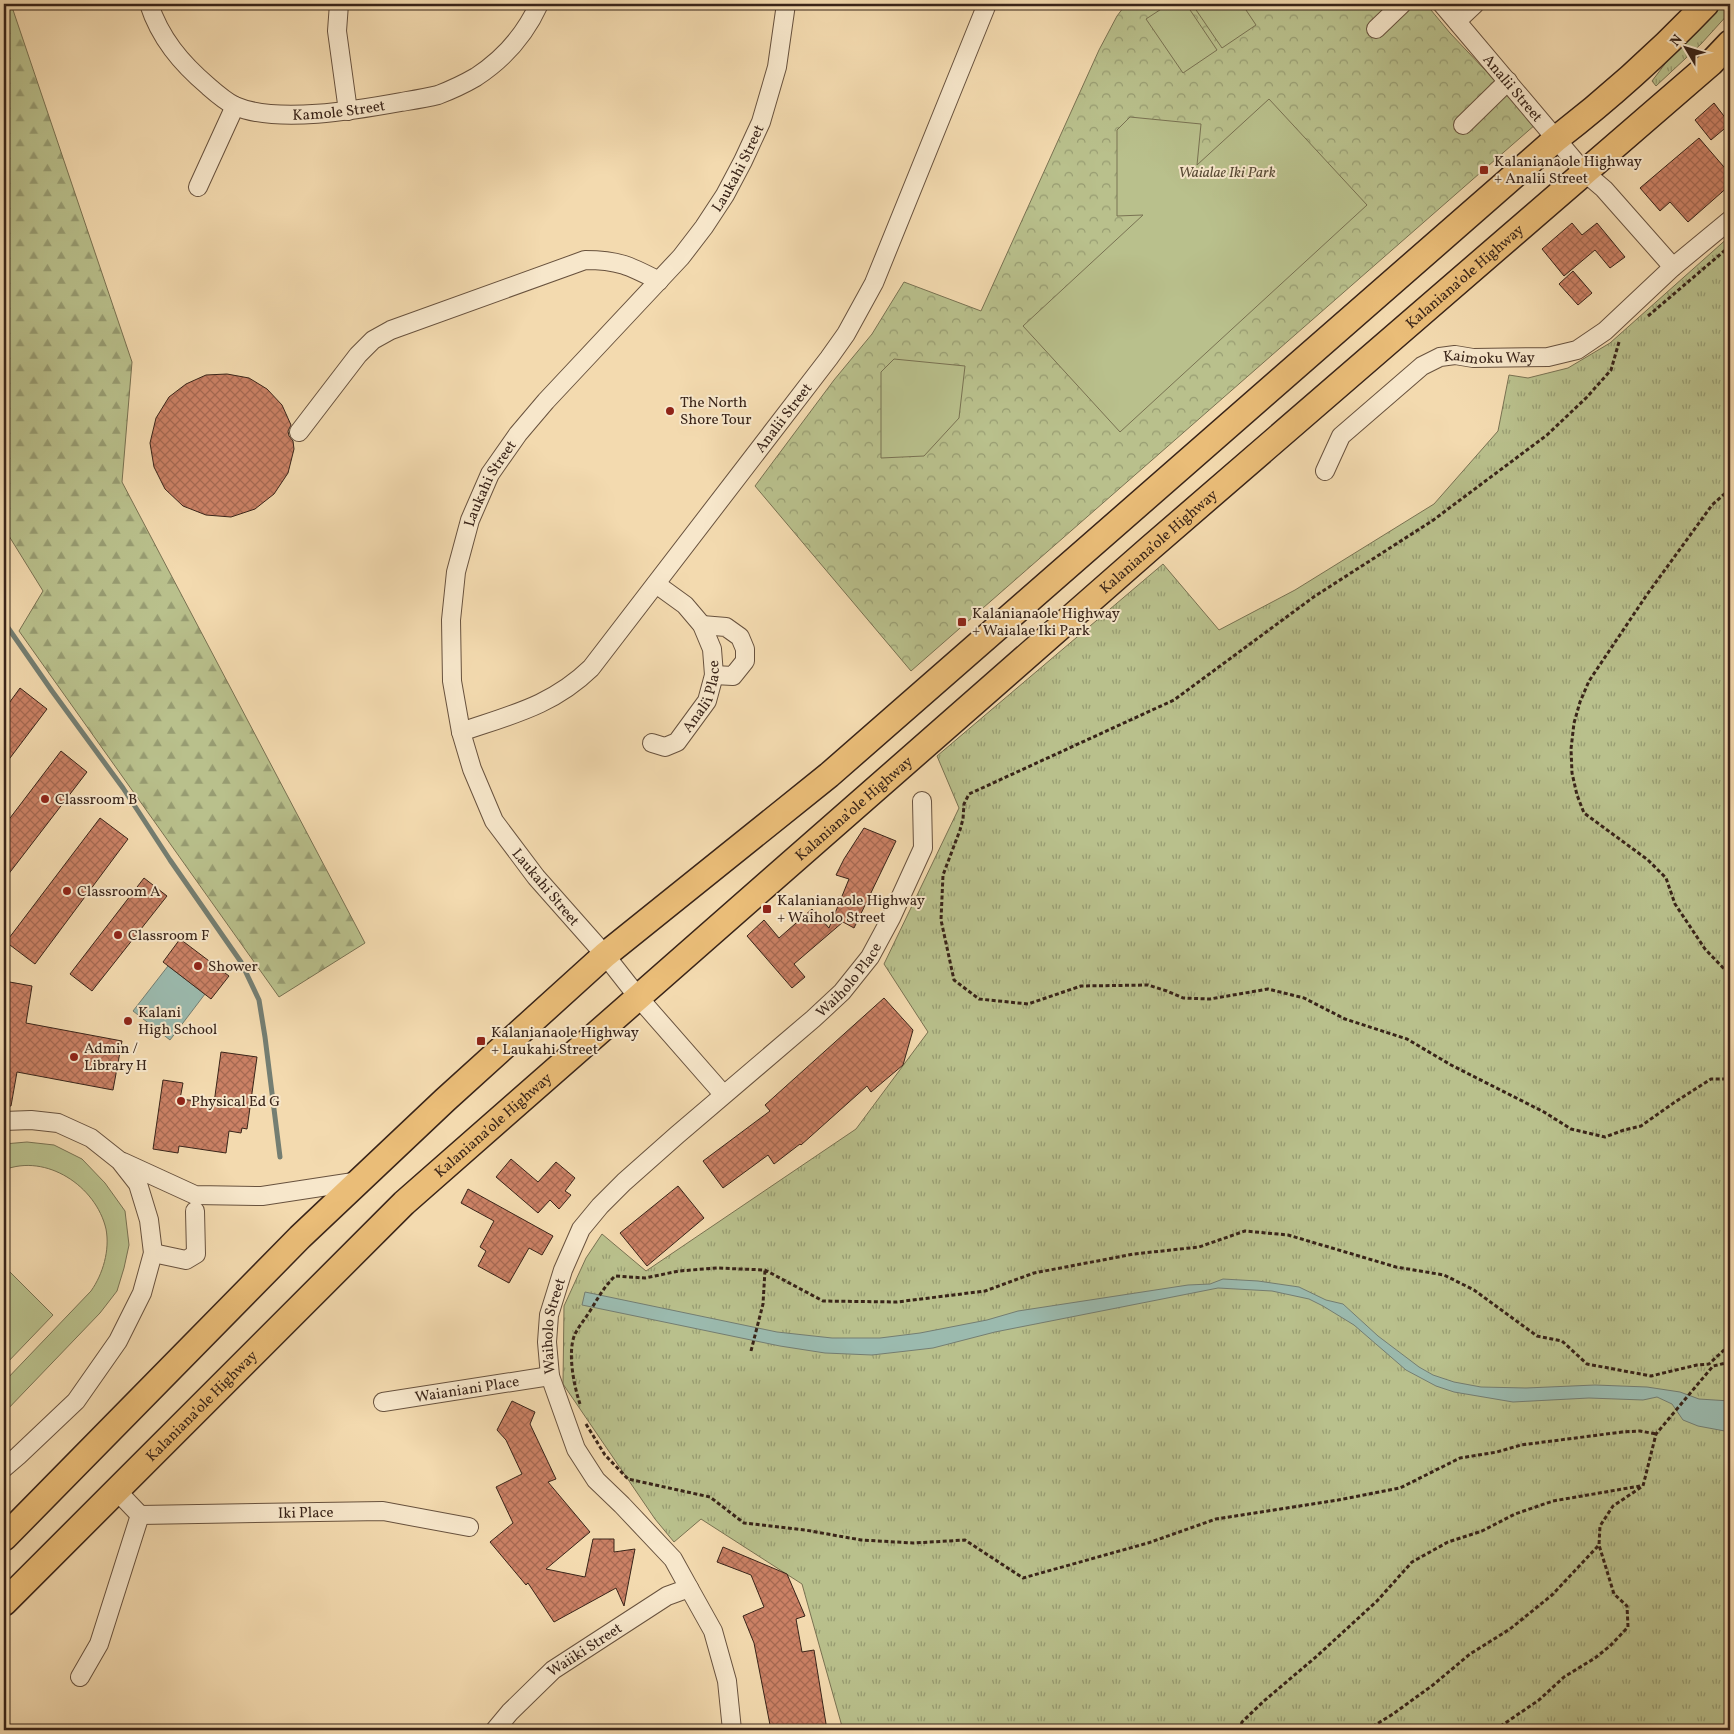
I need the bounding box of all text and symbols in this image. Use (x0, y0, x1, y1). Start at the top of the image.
north arrow (1662, 22, 1712, 72)
text: N (1666, 31, 1688, 51)
street label: Analii Street (1477, 51, 1547, 127)
street label: Kamole Street (292, 96, 387, 127)
street label: Laukahi Street (708, 122, 770, 217)
place label: Kalanianaole Highway + Analii Street (1494, 152, 1642, 190)
park label: Waialae Iki Park (1178, 163, 1276, 184)
marker: Kalanianaole Highway + Analii Street (1478, 164, 1490, 176)
street label: Kalaniana’ole Highway (1402, 220, 1529, 334)
street label: Kaimoku Way (1442, 346, 1535, 371)
street label: Analii Street (751, 379, 818, 458)
place label: The North Shore Tour (680, 393, 752, 431)
marker: The North Shore Tour (664, 405, 676, 417)
street label: Laukahi Street (460, 437, 522, 529)
street label: Kalaniana’ole Highway (1096, 485, 1223, 600)
place label: Kalanianaole Highway + Waialae Iki Park (972, 604, 1120, 642)
marker: Kalanianaole Highway + Waialae Iki Park (956, 616, 968, 628)
street label: Analii Place (678, 659, 726, 738)
street label: Kalaniana’ole Highway (791, 752, 918, 867)
place label: Classroom B (55, 790, 137, 811)
marker: Classroom B (39, 793, 51, 805)
street label: Laukahi Street (506, 845, 584, 931)
place label: Classroom A (77, 882, 161, 903)
marker: Classroom A (61, 885, 73, 897)
place label: Kalanianaole Highway + Waiholo Street (777, 891, 925, 929)
marker: Kalanianaole Highway + Waiholo Street (761, 903, 773, 915)
place label: Classroom F (128, 926, 210, 947)
marker: Classroom F (112, 929, 124, 941)
street label: Waiholo Place (812, 939, 888, 1023)
place label: Shower (208, 957, 258, 978)
marker: Shower (192, 960, 204, 972)
place label: Kalani High School (138, 1003, 217, 1041)
marker: Kalani High School (122, 1015, 134, 1027)
place label: Kalanianaole Highway + Laukahi Street (491, 1023, 639, 1061)
marker: Kalanianaole Highway + Laukahi Street (475, 1035, 487, 1047)
place label: Admin / Library H (84, 1039, 147, 1077)
marker: Admin / Library H (68, 1051, 80, 1063)
street label: Kalaniana’ole Highway (431, 1069, 557, 1183)
place label: Physical Ed G (191, 1092, 280, 1113)
marker: Physical Ed G (175, 1095, 187, 1107)
street label: Waiholo Street (538, 1276, 572, 1375)
street label: Kalaniana’ole Highway (142, 1346, 263, 1467)
street label: Waianiani Place (413, 1372, 521, 1409)
street label: Iki Place (278, 1503, 334, 1525)
street label: Waiiki Street (544, 1619, 627, 1683)

